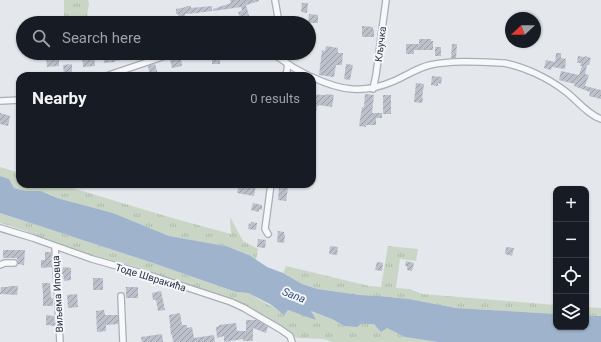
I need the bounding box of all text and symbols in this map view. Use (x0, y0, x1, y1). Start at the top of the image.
north arrow (505, 12, 541, 48)
search box (16, 16, 316, 60)
street label: Кључка (373, 26, 388, 62)
icon: search (30, 27, 52, 49)
text: Search here (62, 29, 141, 47)
text: Nearby (32, 88, 87, 108)
text: 0 results (250, 91, 300, 106)
map controls (553, 186, 589, 330)
button: + (553, 186, 589, 222)
button: − (553, 222, 589, 258)
street label: Виљема Иповца (50, 255, 65, 333)
button: locate (553, 258, 589, 294)
street label: Тоде Швракића (114, 262, 187, 293)
water label: Sana (280, 285, 307, 306)
button: layers (553, 294, 589, 330)

